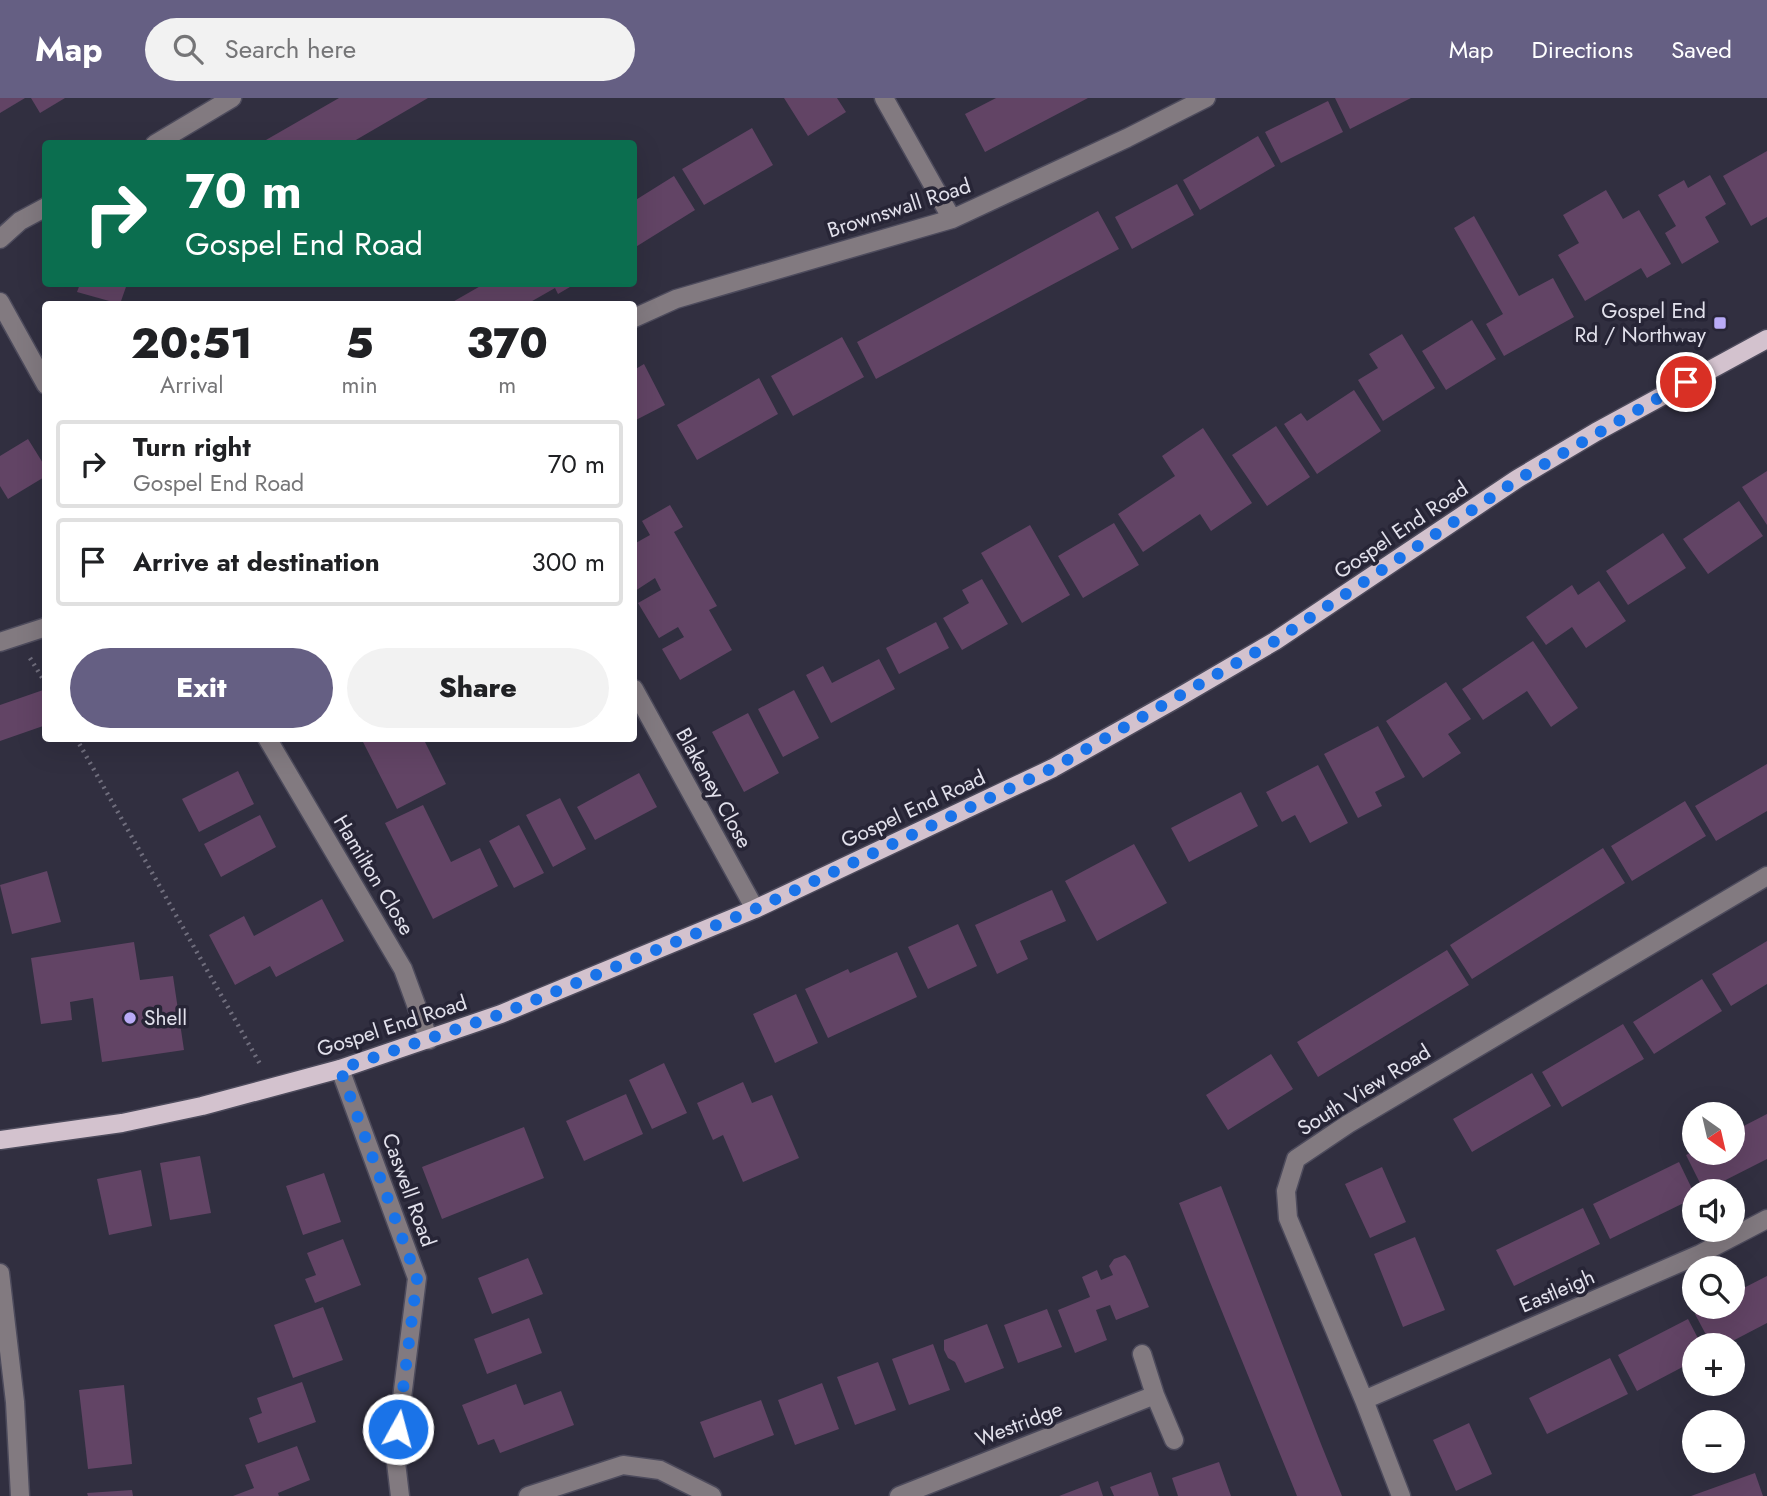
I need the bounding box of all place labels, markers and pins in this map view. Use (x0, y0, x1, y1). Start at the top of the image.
place label: Gospel End Rd / Northway (1574, 296, 1707, 350)
marker: Gospel End Rd / Northway (1712, 315, 1728, 331)
pin (1656, 352, 1716, 412)
place label: Shell (144, 1003, 187, 1033)
marker: Shell (122, 1010, 138, 1026)

